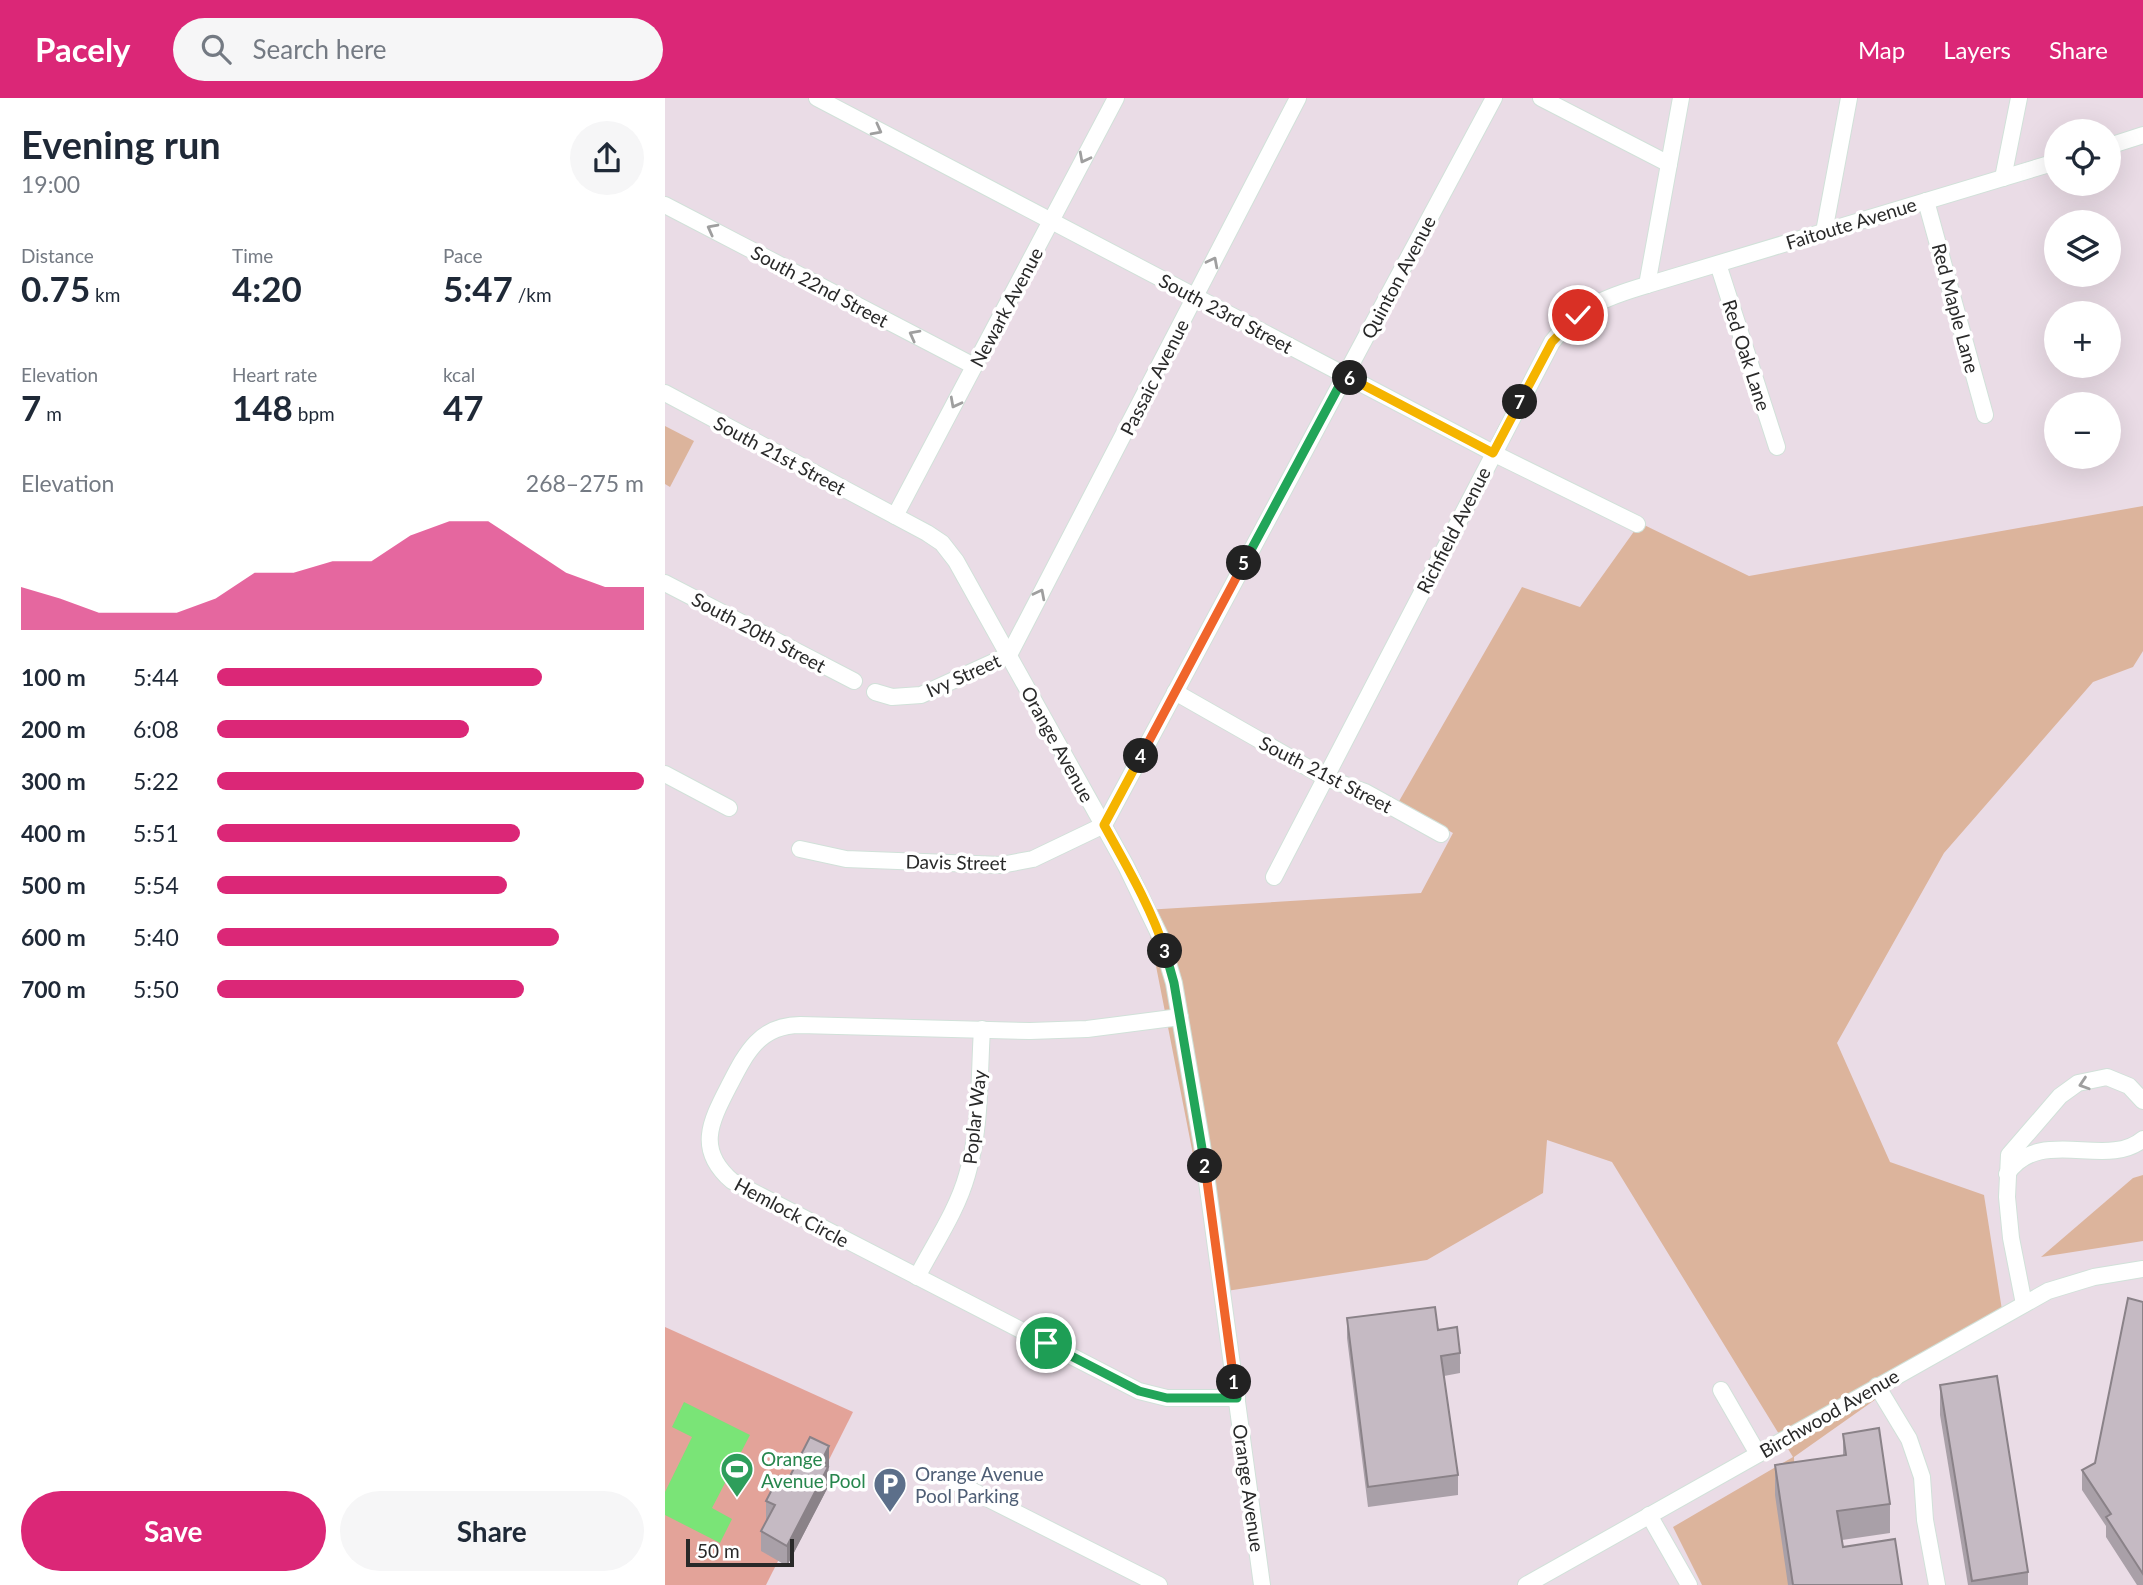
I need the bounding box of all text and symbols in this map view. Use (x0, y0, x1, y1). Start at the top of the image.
search box (173, 18, 663, 81)
text: Pacely (35, 29, 131, 69)
icon: search (197, 30, 235, 68)
text: Search here (253, 33, 387, 65)
text: Map (1858, 35, 1905, 64)
text: Layers (1943, 35, 2011, 64)
text: Share (2049, 35, 2108, 64)
map controls (2044, 119, 2121, 469)
button: locate (2044, 119, 2121, 196)
text: Evening run (21, 121, 221, 167)
button: share (570, 121, 644, 195)
one-way arrow (870, 121, 883, 135)
one-way arrow (1079, 151, 1093, 163)
text: 19:00 (21, 170, 80, 198)
street label: Faitoute Avenue (1783, 192, 1919, 254)
button: layers (2044, 210, 2121, 287)
street label: Quinton Avenue (1356, 212, 1440, 342)
one-way arrow (707, 224, 719, 238)
street label: South 22nd Street (747, 240, 893, 332)
street label: Red Maple Lane (1928, 241, 1984, 375)
street label: Newark Avenue (965, 243, 1047, 371)
text: Distance (21, 244, 94, 267)
text: Time (232, 244, 273, 267)
text: Pace (443, 244, 482, 267)
one-way arrow (1205, 257, 1218, 269)
text: 0.75 (21, 267, 90, 309)
text: 4:20 (232, 267, 302, 309)
text: 5:47 (443, 267, 513, 309)
street label: South 23rd Street (1155, 268, 1297, 358)
text: km (90, 283, 120, 306)
text: /km (513, 283, 552, 306)
pin (1548, 285, 1608, 345)
icon: check (1559, 296, 1597, 334)
street label: Red Oak Lane (1718, 296, 1776, 414)
button: + (2044, 301, 2121, 378)
street label: Passaic Avenue (1115, 315, 1193, 439)
one-way arrow (909, 329, 921, 343)
pin: 6 (1333, 360, 1367, 396)
text: Elevation (21, 363, 98, 386)
text: Heart rate (232, 363, 317, 386)
text: kcal (443, 363, 475, 386)
text: 6 (1344, 366, 1355, 389)
pin: 7 (1503, 384, 1537, 420)
text: 7 (21, 386, 41, 428)
text: 148 (232, 386, 293, 428)
text: 47 (443, 386, 484, 428)
text: 7 (1514, 390, 1525, 413)
button: − (2044, 392, 2121, 469)
one-way arrow (950, 395, 963, 408)
text: m (41, 402, 62, 425)
text: bpm (293, 402, 335, 425)
street label: South 21st Street (710, 411, 850, 499)
street label: Richfield Avenue (1411, 463, 1495, 597)
text: Elevation (21, 469, 114, 497)
text: 268–275 m (526, 469, 644, 497)
pin: 5 (1227, 546, 1261, 580)
text: 5 (1238, 551, 1249, 574)
street label: South 20th Street (688, 587, 830, 677)
one-way arrow (1032, 589, 1046, 602)
street label: Ivy Street (922, 648, 1004, 702)
text: 100 m (21, 663, 86, 691)
text: 5:44 (133, 663, 179, 691)
street label: Orange Avenue (1017, 682, 1099, 806)
text: 200 m (21, 715, 86, 743)
text: 6:08 (133, 715, 179, 743)
street label: South 21st Street (1256, 731, 1396, 817)
pin: 4 (1123, 738, 1159, 774)
text: 4 (1135, 744, 1146, 767)
text: 300 m (21, 767, 86, 795)
text: 5:22 (133, 767, 179, 795)
text: 400 m (21, 819, 86, 847)
text: 5:51 (133, 819, 179, 847)
street label: Davis Street (905, 850, 1007, 874)
text: 500 m (21, 871, 86, 899)
text: 5:54 (133, 871, 179, 899)
text: 600 m (21, 923, 86, 951)
text: 5:40 (133, 923, 179, 951)
pin: 3 (1147, 934, 1183, 968)
text: 3 (1159, 939, 1170, 962)
text: 700 m (21, 975, 86, 1003)
text: 5:50 (133, 975, 179, 1003)
street label: Poplar Way (958, 1068, 990, 1165)
one-way arrow (2078, 1075, 2090, 1090)
pin: 2 (1187, 1148, 1223, 1184)
text: 2 (1199, 1154, 1210, 1177)
street label: Hemlock Circle (731, 1172, 853, 1252)
pin (1016, 1313, 1076, 1373)
icon: arrive (1027, 1324, 1065, 1362)
pin: 1 (1217, 1364, 1251, 1400)
street label: Birchwood Avenue (1755, 1364, 1903, 1462)
text: 1 (1228, 1370, 1239, 1393)
street label: Orange Avenue (1229, 1423, 1269, 1553)
place label: Orange Avenue Pool (761, 1447, 866, 1492)
sports icon: Orange Avenue Pool (718, 1450, 756, 1499)
place label: Orange Avenue Pool Parking (915, 1462, 1044, 1507)
parking icon: Orange Avenue Pool Parking (871, 1465, 909, 1514)
button: Save (21, 1491, 326, 1571)
button: Share (340, 1491, 644, 1571)
scale bar (686, 1536, 795, 1568)
text: 50 m (697, 1539, 740, 1562)

